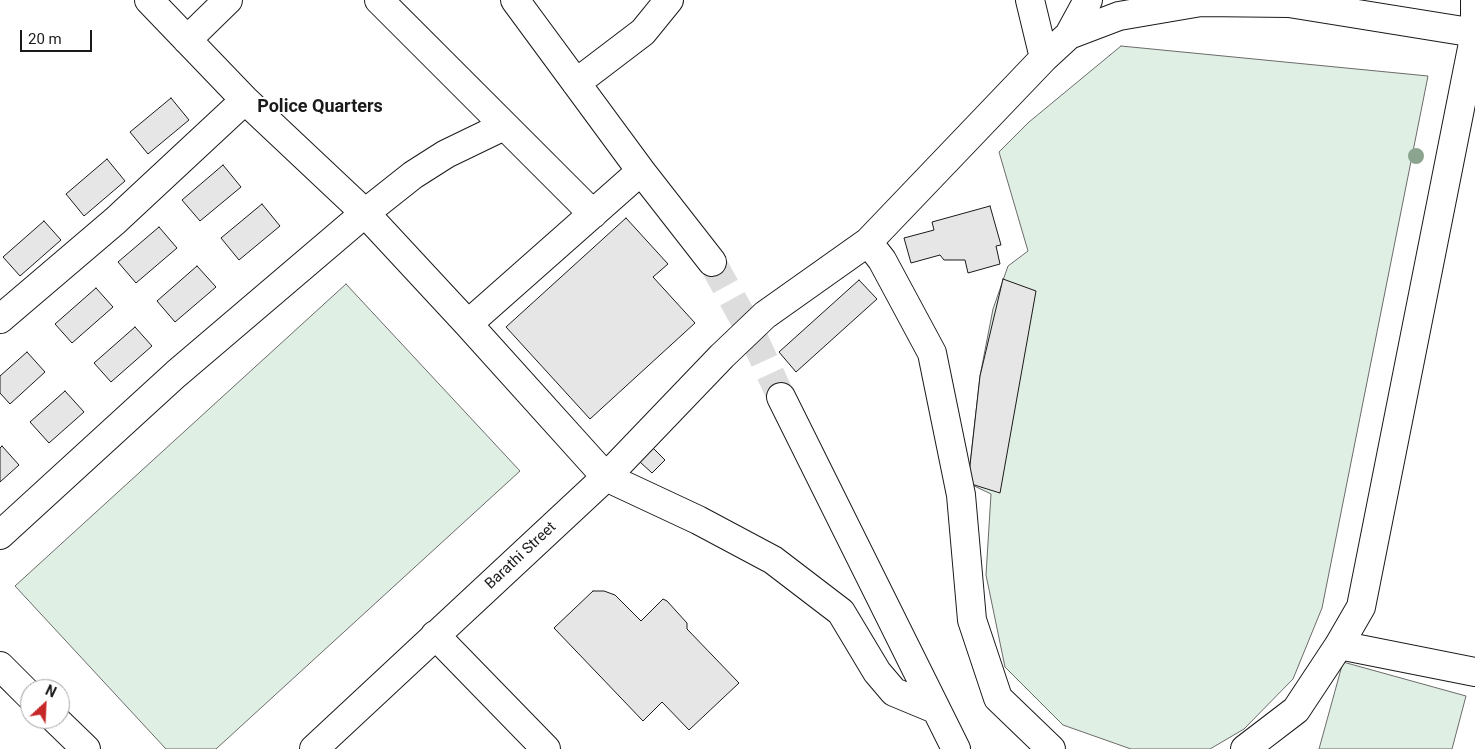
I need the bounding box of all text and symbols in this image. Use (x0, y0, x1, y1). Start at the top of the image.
scale bar (22, 20, 95, 52)
text: 20 m (28, 30, 62, 48)
district label: Police Quarters (257, 96, 383, 118)
street label: Barathi Street (482, 519, 560, 593)
north arrow (20, 679, 70, 729)
text: N (43, 682, 59, 701)

